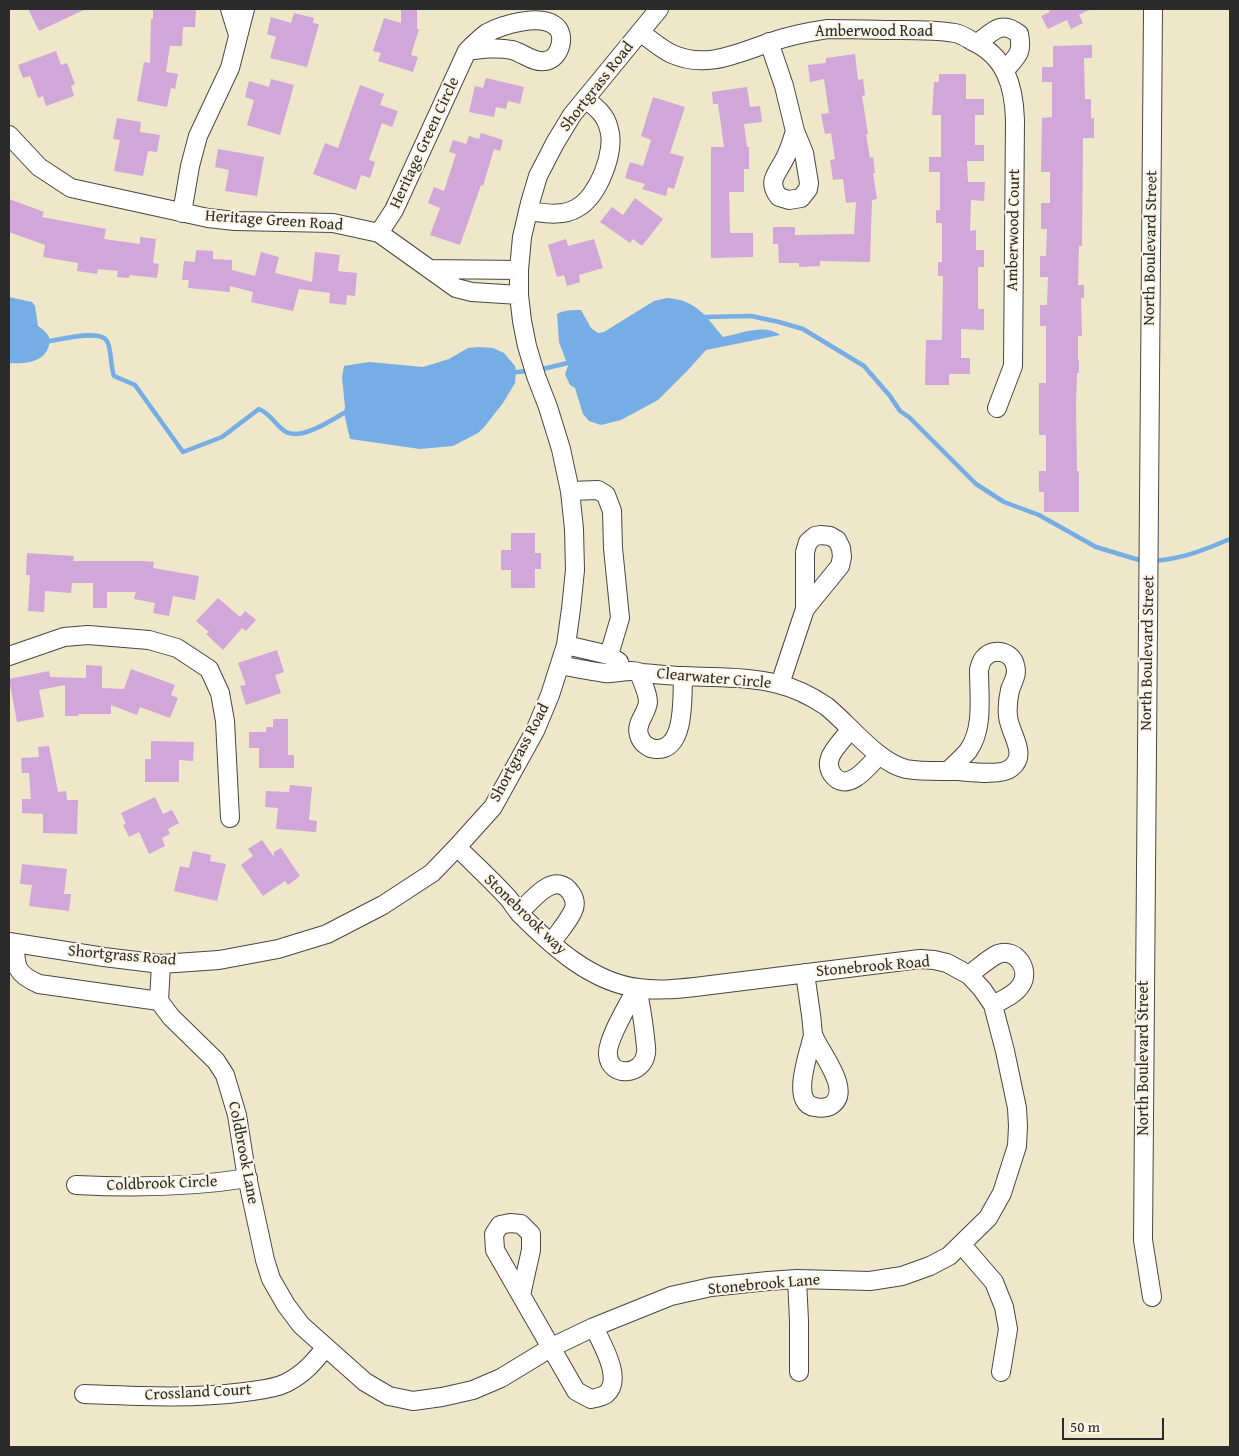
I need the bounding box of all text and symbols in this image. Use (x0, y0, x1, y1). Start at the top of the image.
street label: Amberwood Road (815, 22, 933, 42)
street label: Shortgrass Road (556, 38, 638, 136)
street label: Heritage Green Circle (386, 74, 464, 212)
street label: Amberwood Court (1003, 169, 1025, 291)
street label: North Boulevard Street (1140, 170, 1162, 326)
street label: Heritage Green Road (204, 207, 344, 235)
street label: North Boulevard Street (1137, 575, 1159, 731)
street label: Clearwater Circle (656, 664, 772, 694)
street label: Shortgrass Road (486, 700, 554, 806)
street label: Stonebrook way (480, 871, 570, 959)
street label: Shortgrass Road (67, 942, 177, 970)
street label: Stonebrook Road (815, 952, 931, 982)
street label: North Boulevard Street (1134, 980, 1154, 1136)
street label: Coldbrook Lane (224, 1100, 262, 1206)
street label: Coldbrook Circle (106, 1172, 218, 1196)
street label: Stonebrook Lane (707, 1271, 821, 1299)
street label: Crossland Court (144, 1381, 252, 1405)
scale bar (1064, 1408, 1166, 1440)
text: 50 m (1070, 1416, 1100, 1437)

